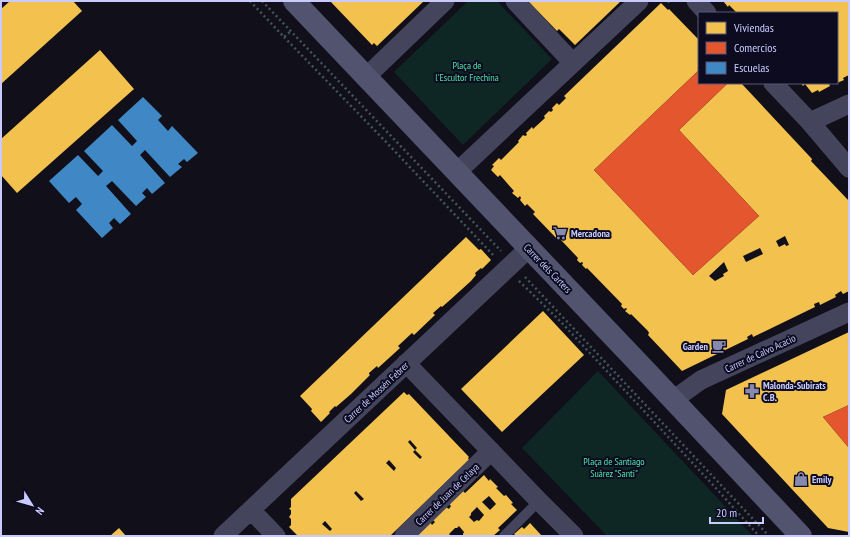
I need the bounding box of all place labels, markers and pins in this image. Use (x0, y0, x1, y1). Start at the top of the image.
supermarket icon: Mercadona (552, 225, 568, 241)
place label: Mercadona (571, 227, 610, 240)
cafe icon: Garden (711, 338, 727, 354)
place label: Garden (683, 340, 708, 353)
place label: Malonda-Subirats C.B. (763, 379, 826, 404)
pharmacy icon: Malonda-Subirats C.B. (744, 383, 760, 399)
shop icon: Emily (793, 471, 809, 487)
place label: Emily (812, 473, 833, 486)

